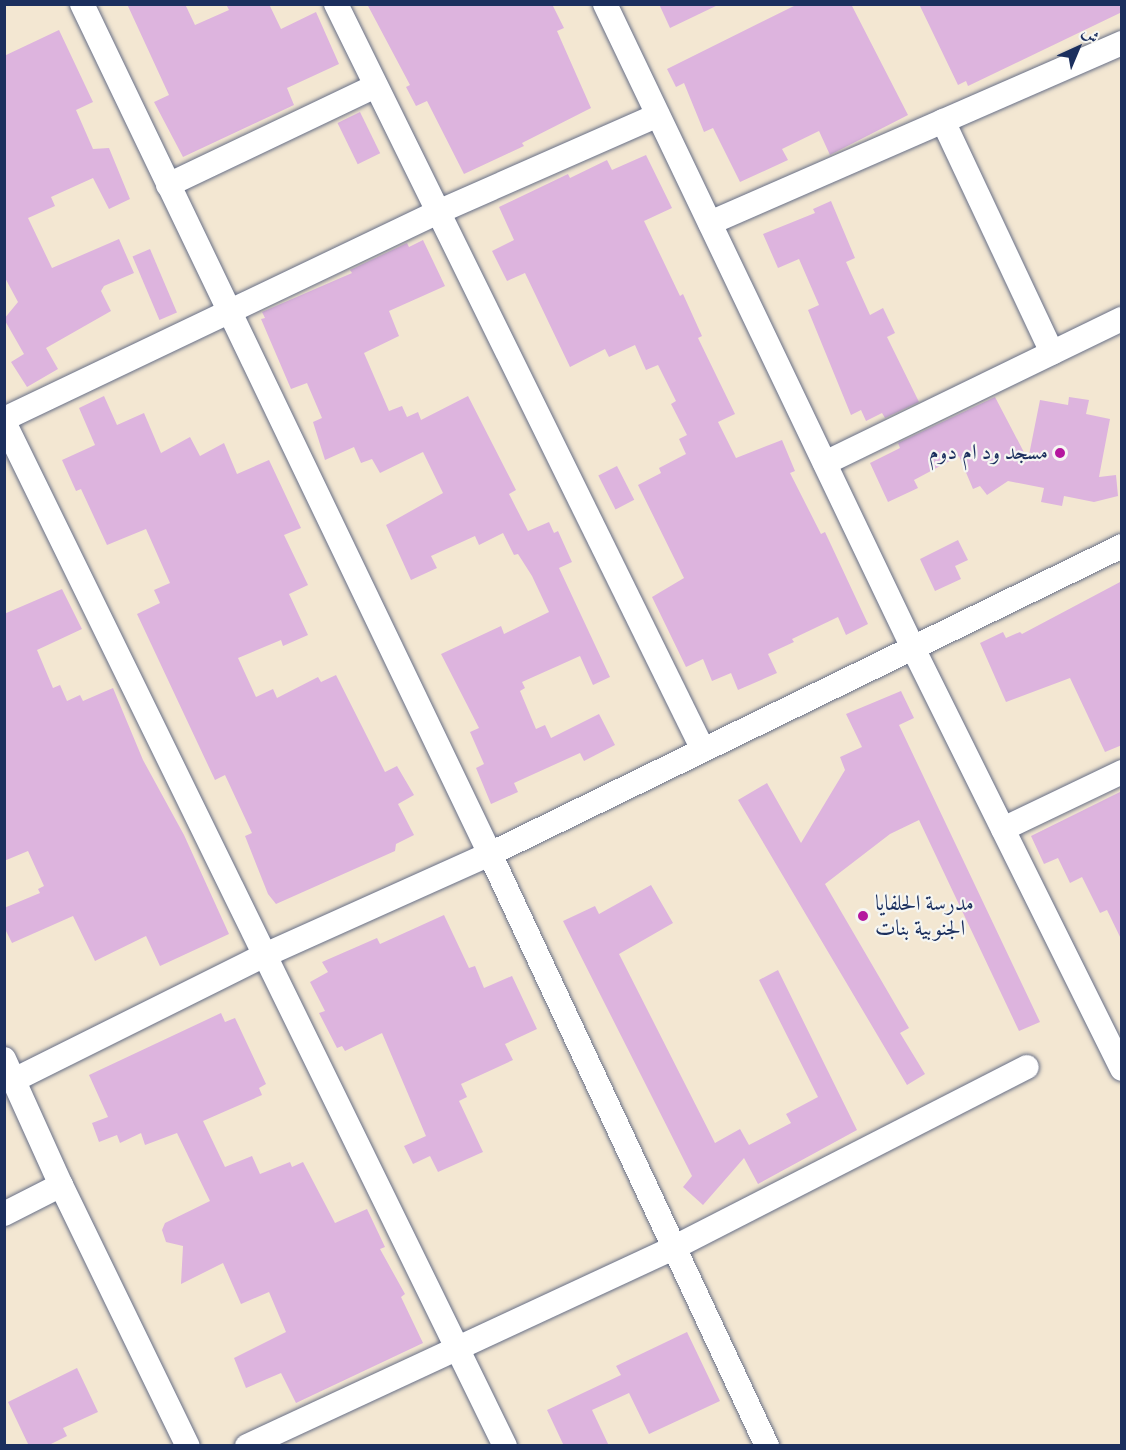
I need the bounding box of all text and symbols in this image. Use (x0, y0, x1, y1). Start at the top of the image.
north arrow (1048, 18, 1108, 78)
text: ش (1078, 22, 1103, 48)
place label: مسجد ود ام دوم (929, 440, 1048, 466)
marker: مسجد ود ام دوم (1053, 446, 1067, 460)
place label: مدرسة الحلفايا الجنوبية بنات (875, 890, 974, 942)
marker: مدرسة الحلفايا الجنوبية بنات (856, 909, 870, 923)

